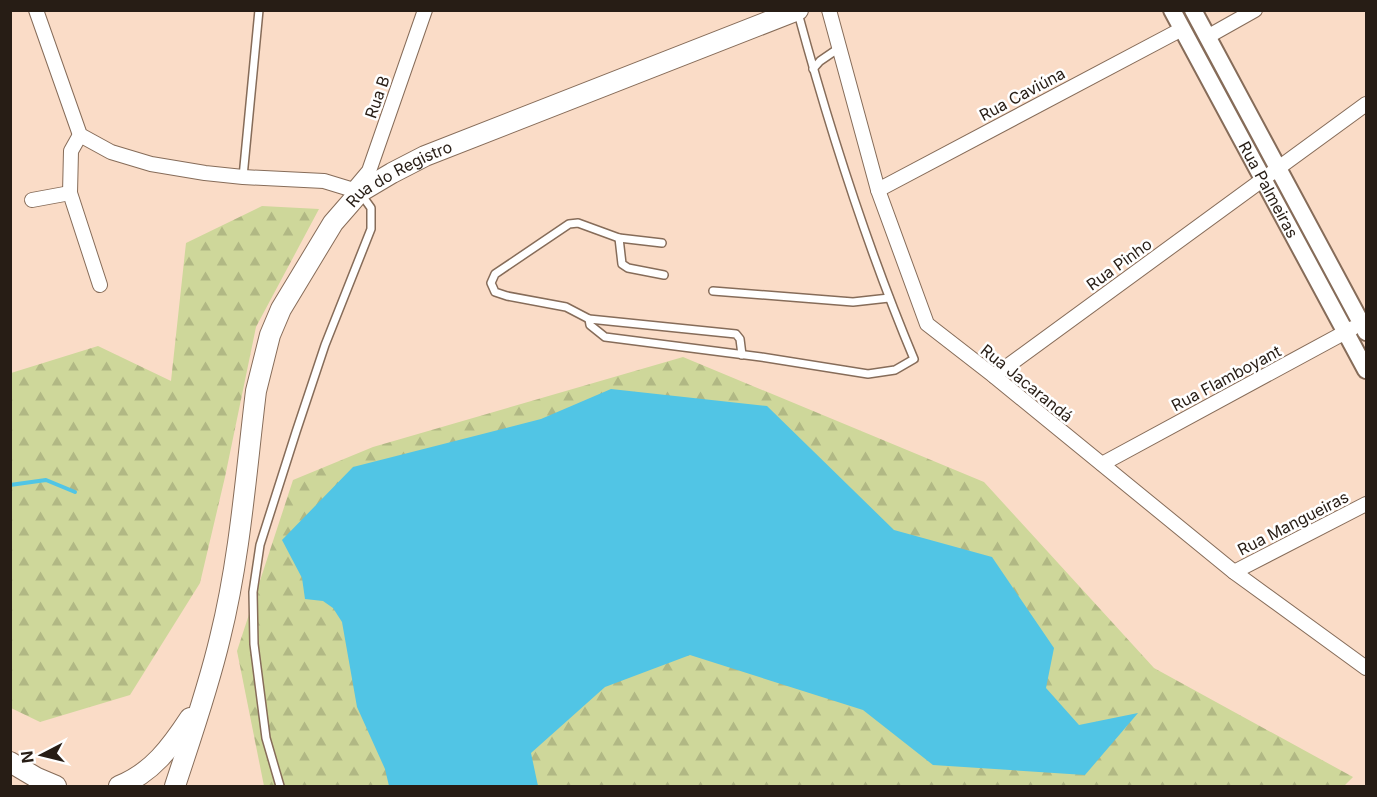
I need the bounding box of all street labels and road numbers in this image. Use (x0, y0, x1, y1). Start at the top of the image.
street label: Rua Caviúna (976, 63, 1068, 125)
street label: Rua B (360, 73, 394, 121)
street label: Rua do Registro (341, 136, 455, 211)
street label: Rua Palmeiras (1235, 138, 1303, 241)
street label: Rua Pinho (1082, 234, 1156, 294)
street label: Rua Jacarandá (977, 340, 1077, 426)
street label: Rua Flamboyant (1168, 341, 1284, 415)
street label: Rua Mangueiras (1234, 486, 1352, 560)

